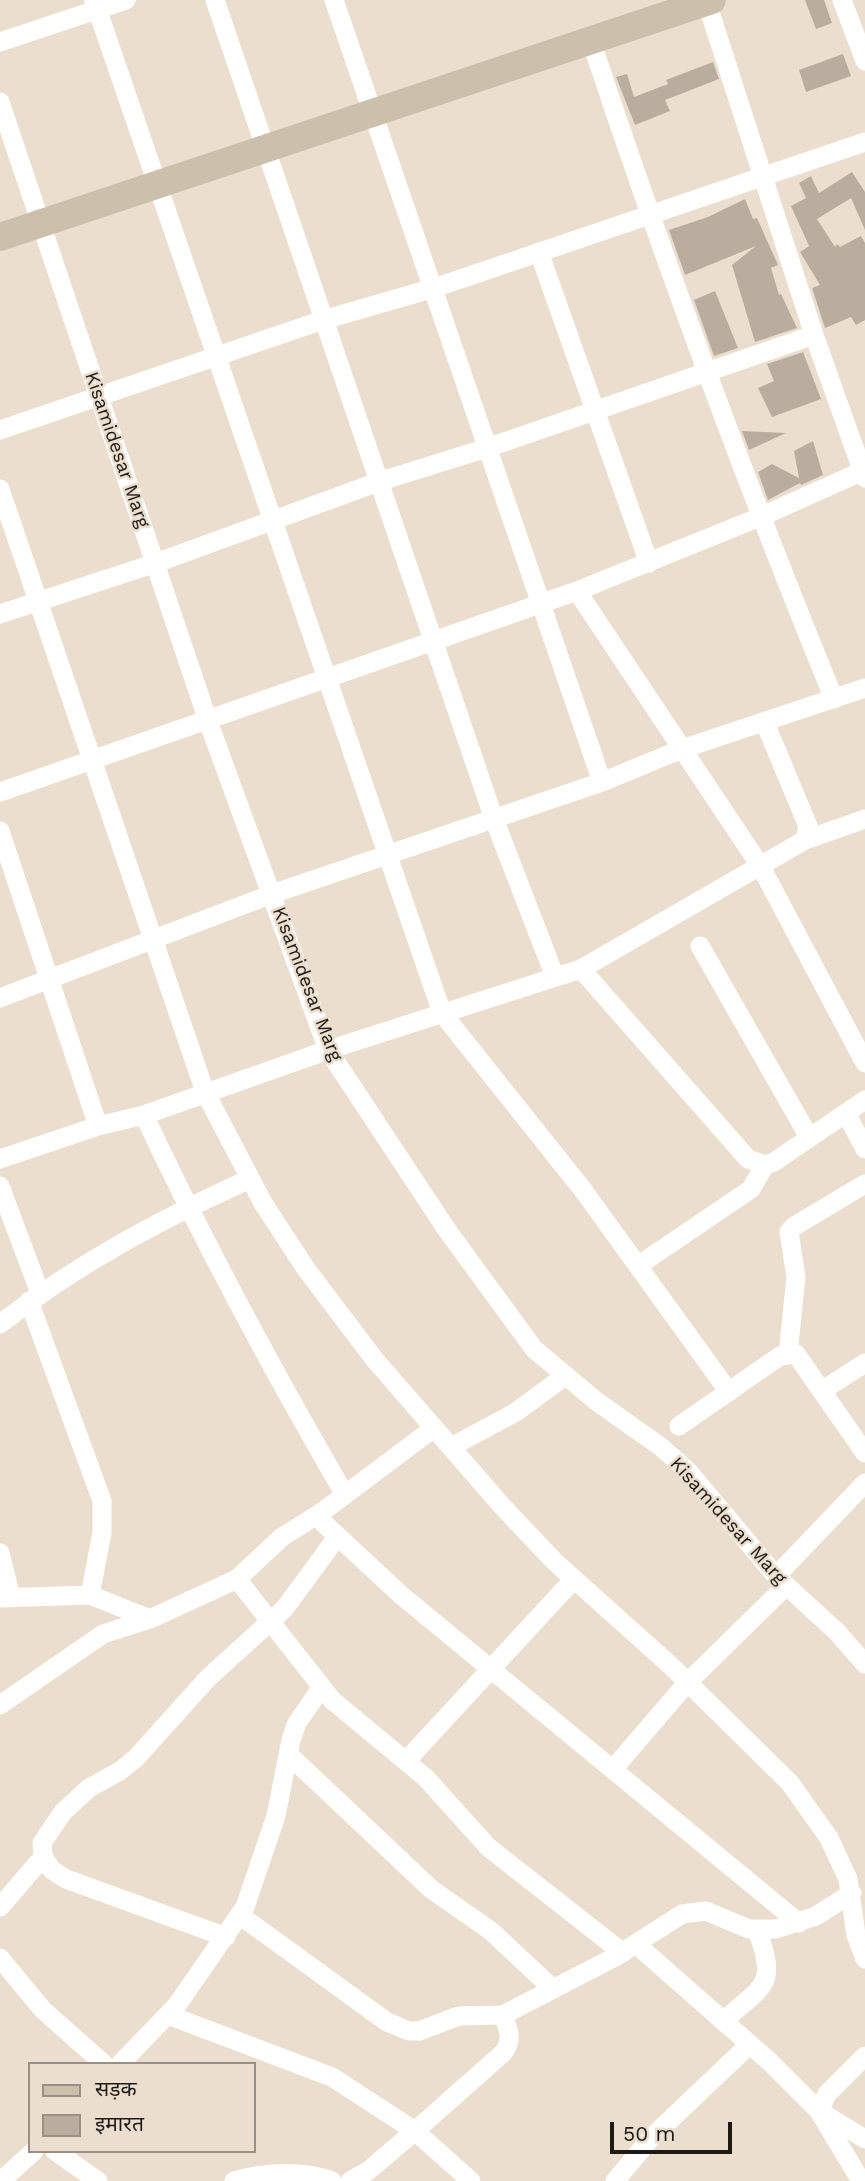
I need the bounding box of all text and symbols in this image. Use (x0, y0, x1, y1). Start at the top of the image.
street label: Kisamidesar Marg (80, 369, 154, 531)
street label: Kisamidesar Marg (267, 904, 347, 1064)
street label: Kisamidesar Marg (665, 1453, 791, 1589)
legend (28, 2062, 256, 2153)
text: सड़क (95, 2076, 137, 2101)
scale bar (613, 2108, 736, 2152)
text: इमारत (95, 2111, 144, 2136)
text: 50 m (623, 2121, 675, 2146)

